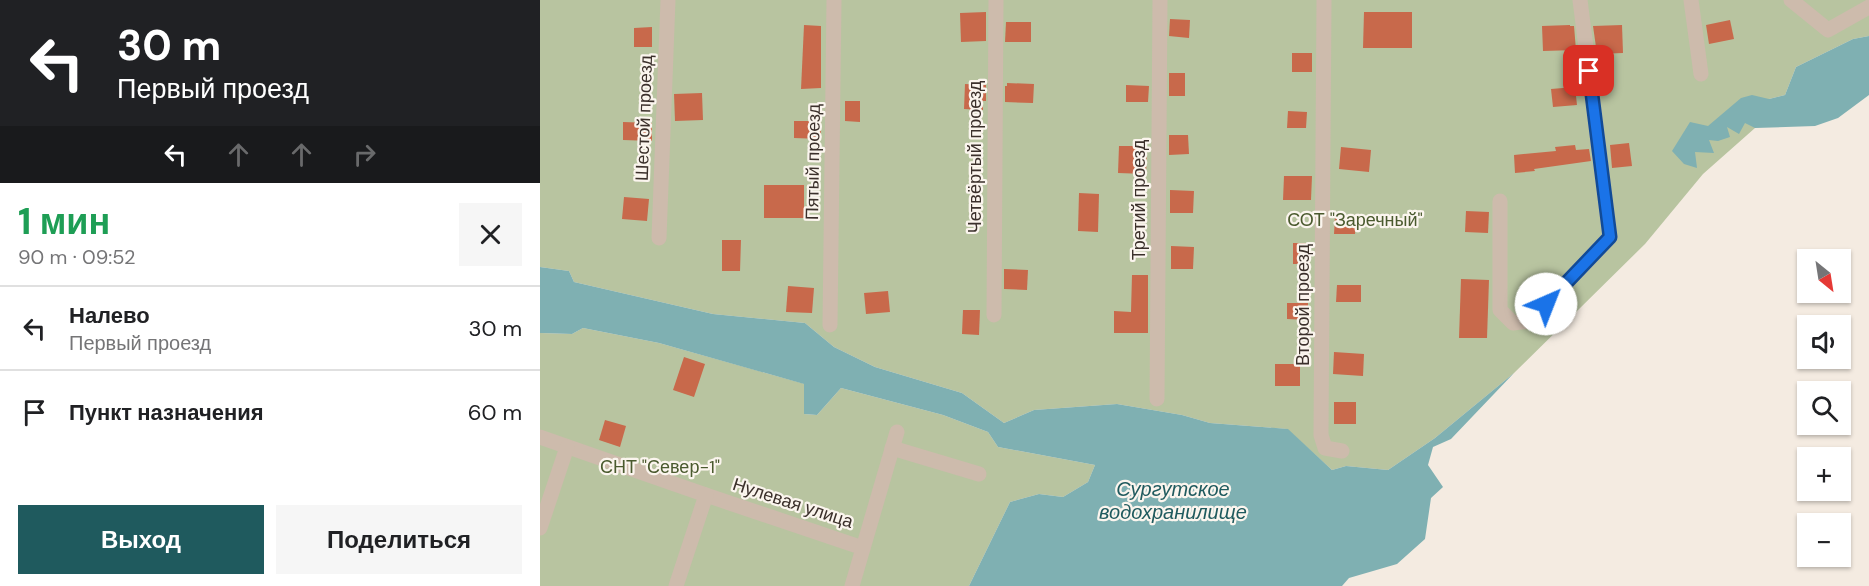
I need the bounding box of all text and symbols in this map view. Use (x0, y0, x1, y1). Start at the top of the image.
text: 30 m (117, 18, 221, 73)
icon: left (18, 24, 96, 102)
pin (1563, 45, 1614, 96)
street label: Шестой проезд (630, 54, 658, 181)
icon: arrive (1572, 54, 1605, 87)
text: Первый проезд (117, 71, 309, 106)
street label: Четвёртый проезд (963, 80, 987, 233)
street label: Пятый проезд (800, 103, 826, 220)
icon: left (159, 138, 192, 171)
icon: ahead (222, 138, 255, 171)
icon: ahead (285, 138, 318, 171)
icon: right (348, 138, 381, 171)
street label: Третий проезд (1127, 139, 1151, 260)
text: 1 мин (18, 198, 110, 245)
button: close (459, 203, 522, 266)
park label: СОТ "Заречный" (1287, 208, 1423, 232)
street label: Второй проезд (1291, 243, 1315, 366)
text: 90 m · 09:52 (18, 244, 136, 270)
north arrow (1797, 249, 1851, 303)
map controls (1797, 249, 1851, 567)
position arrow (1514, 272, 1578, 336)
text: Налево (69, 301, 150, 330)
icon: left (18, 312, 51, 345)
text: 30 m (468, 314, 522, 343)
button: sound (1797, 315, 1851, 369)
text: Первый проезд (69, 330, 211, 356)
button: search (1797, 381, 1851, 435)
icon: arrive (18, 396, 51, 429)
text: Пункт назначения (69, 398, 264, 427)
text: 60 m (468, 398, 522, 427)
button: + (1797, 447, 1851, 501)
park label: СНТ "Север-1" (600, 455, 720, 479)
street label: Нулевая улица (730, 472, 857, 534)
water label: Сургутское водохранилище (1099, 476, 1247, 525)
button: Выход (18, 505, 264, 574)
button: Поделиться (276, 505, 522, 574)
button: − (1797, 513, 1851, 567)

